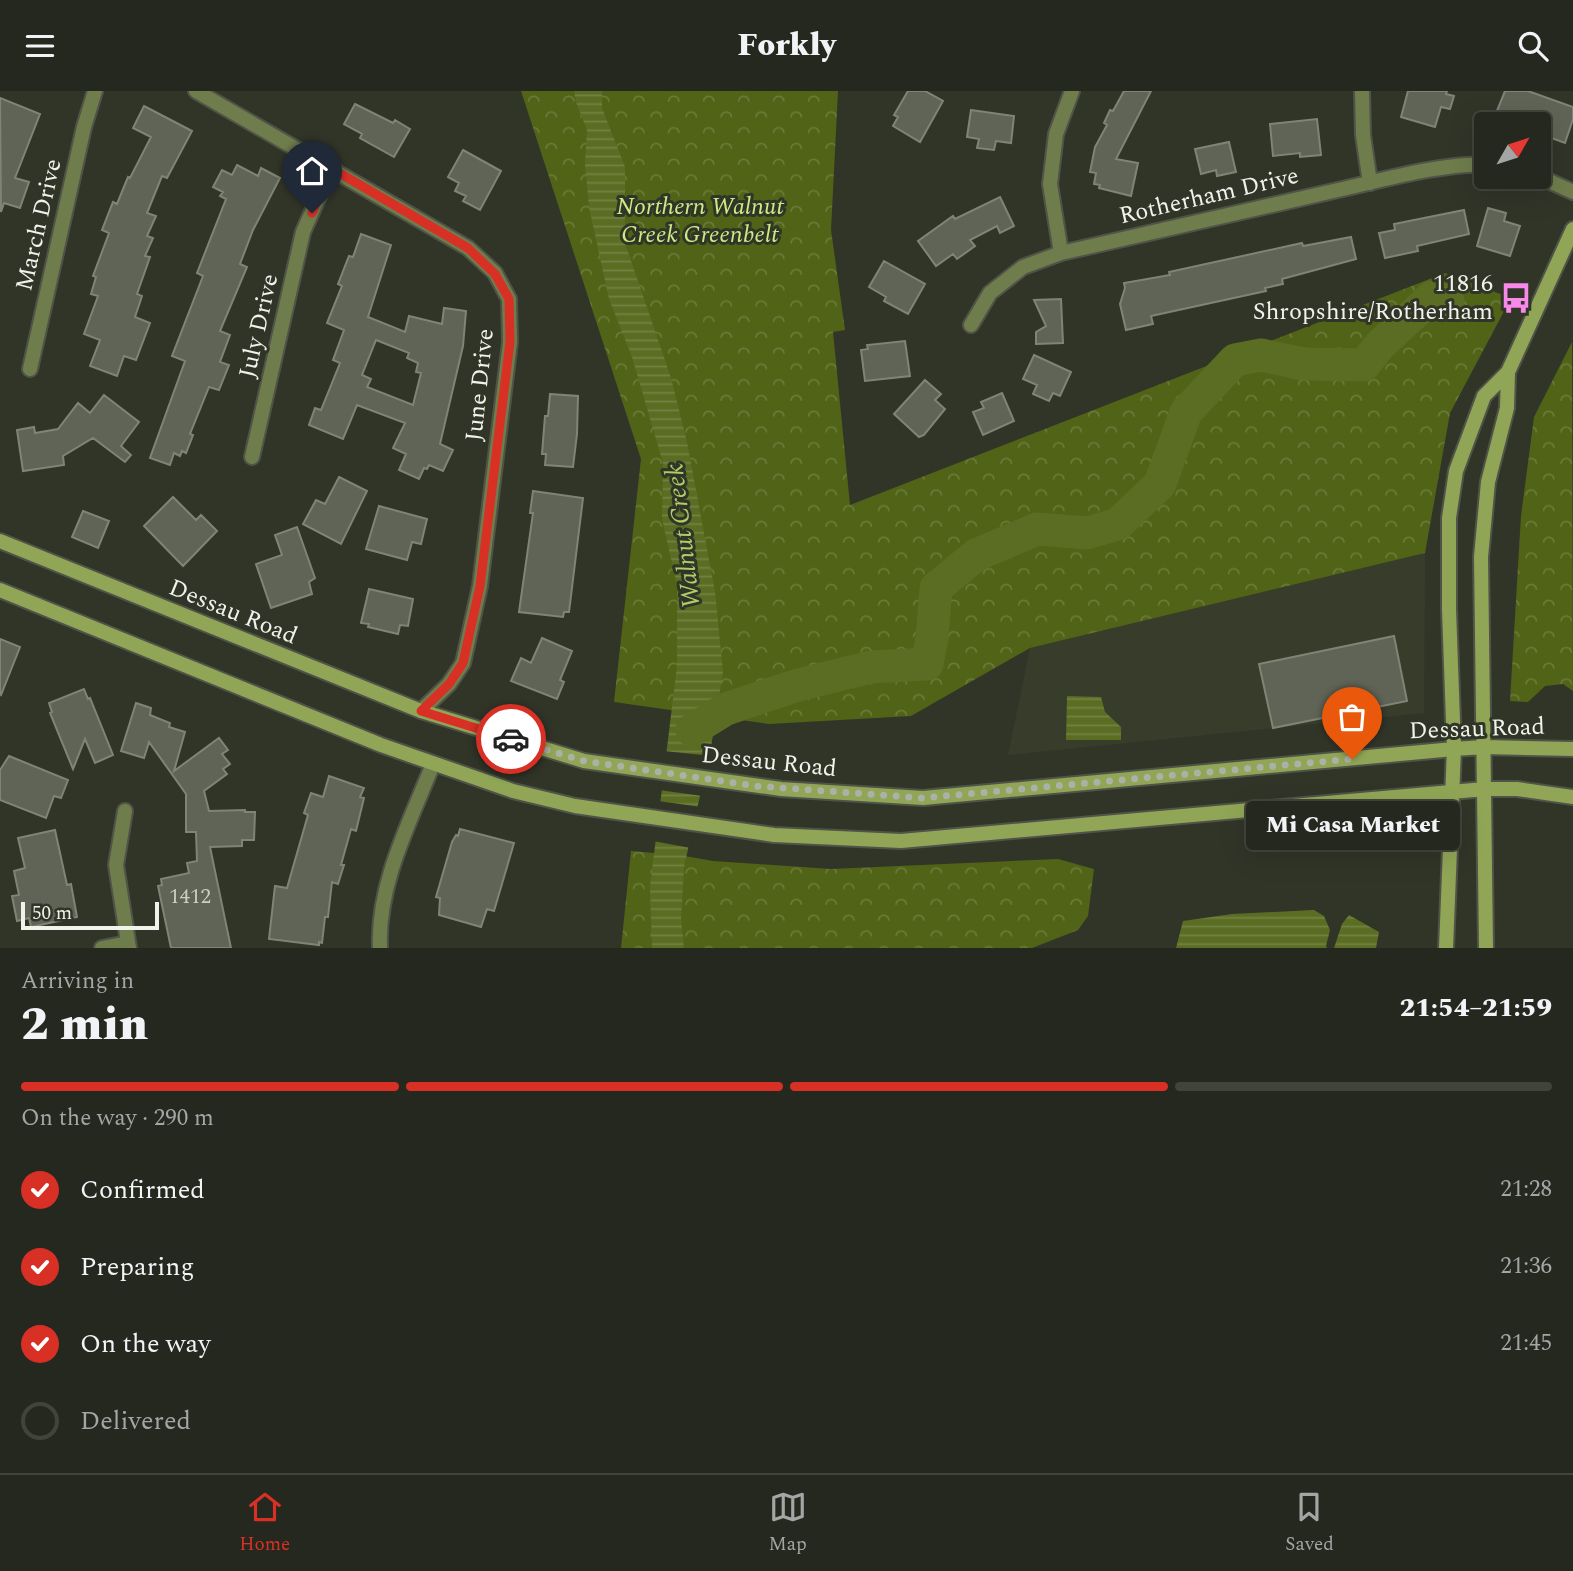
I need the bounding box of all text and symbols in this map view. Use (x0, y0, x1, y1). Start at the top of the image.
text: Forkly (737, 21, 836, 70)
icon: menu (21, 27, 59, 65)
icon: search (1514, 27, 1552, 65)
north arrow (1474, 112, 1550, 189)
map controls (1474, 112, 1551, 189)
pin (282, 141, 342, 213)
icon: home (293, 152, 331, 190)
street label: March Drive (6, 155, 72, 295)
street label: Rotherham Drive (1116, 158, 1302, 234)
park label: Northern Walnut Creek Greenbelt (616, 189, 784, 253)
place label: 11816 Shropshire/Rotherham (1253, 266, 1493, 330)
street label: July Drive (230, 270, 288, 382)
bus stop icon: 11816 Shropshire/Rotherham (1499, 281, 1533, 315)
street label: June Drive (456, 327, 504, 443)
water label: Walnut Creek (654, 461, 712, 611)
street label: Dessau Road (163, 570, 303, 654)
pin (1322, 687, 1382, 759)
icon: bag (1333, 698, 1371, 736)
courier (476, 704, 546, 774)
street label: Dessau Road (1408, 709, 1546, 749)
icon: car (492, 720, 530, 758)
street label: Dessau Road (699, 737, 839, 787)
callout: Mi Casa Market (1245, 801, 1459, 850)
text: Mi Casa Market (1266, 808, 1440, 843)
house number: 1412 (169, 881, 211, 913)
scale bar (21, 899, 159, 931)
text: 50 m (32, 899, 72, 928)
text: Arriving in (21, 964, 134, 999)
text: 21:54–21:59 (1400, 988, 1552, 1028)
text: 2 min (21, 990, 148, 1060)
text: On the way · 290 m (21, 1101, 214, 1136)
text: Confirmed (80, 1170, 205, 1210)
icon: check (21, 1171, 59, 1209)
text: 21:28 (1500, 1172, 1552, 1207)
text: Preparing (80, 1247, 194, 1287)
icon: check (21, 1248, 59, 1286)
text: 21:36 (1500, 1249, 1552, 1284)
text: On the way (80, 1324, 211, 1364)
icon: check (21, 1325, 59, 1363)
text: 21:45 (1500, 1326, 1552, 1361)
text: Delivered (80, 1401, 191, 1441)
tab: Home (239, 1488, 290, 1559)
tab: Map (769, 1488, 807, 1559)
tab: Saved (1285, 1488, 1334, 1559)

